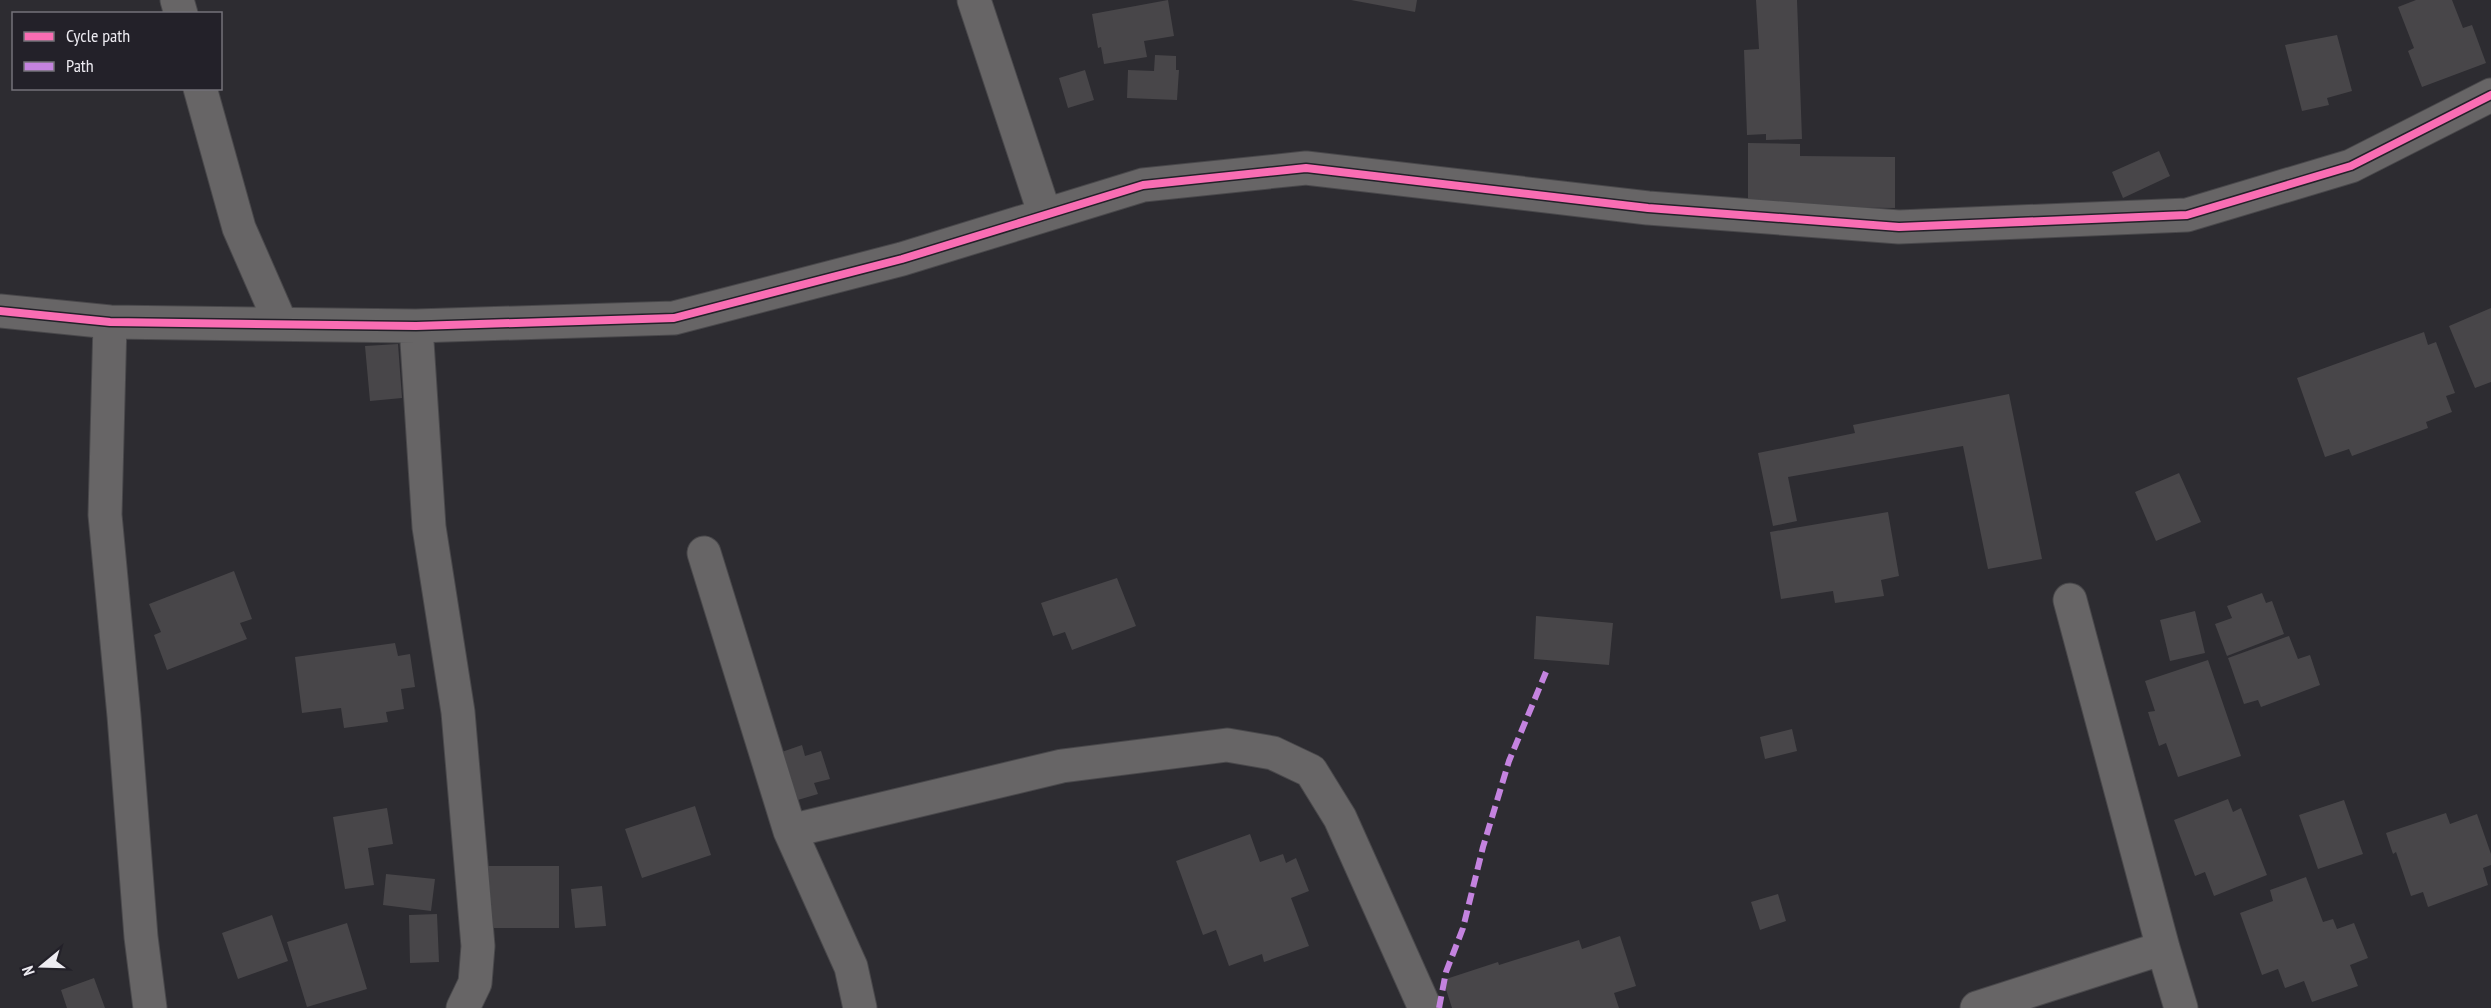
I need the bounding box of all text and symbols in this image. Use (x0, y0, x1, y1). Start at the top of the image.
legend (12, 12, 222, 90)
text: Cycle path (66, 24, 130, 47)
text: Path (66, 54, 94, 77)
north arrow (12, 936, 72, 996)
text: N (17, 964, 39, 978)

